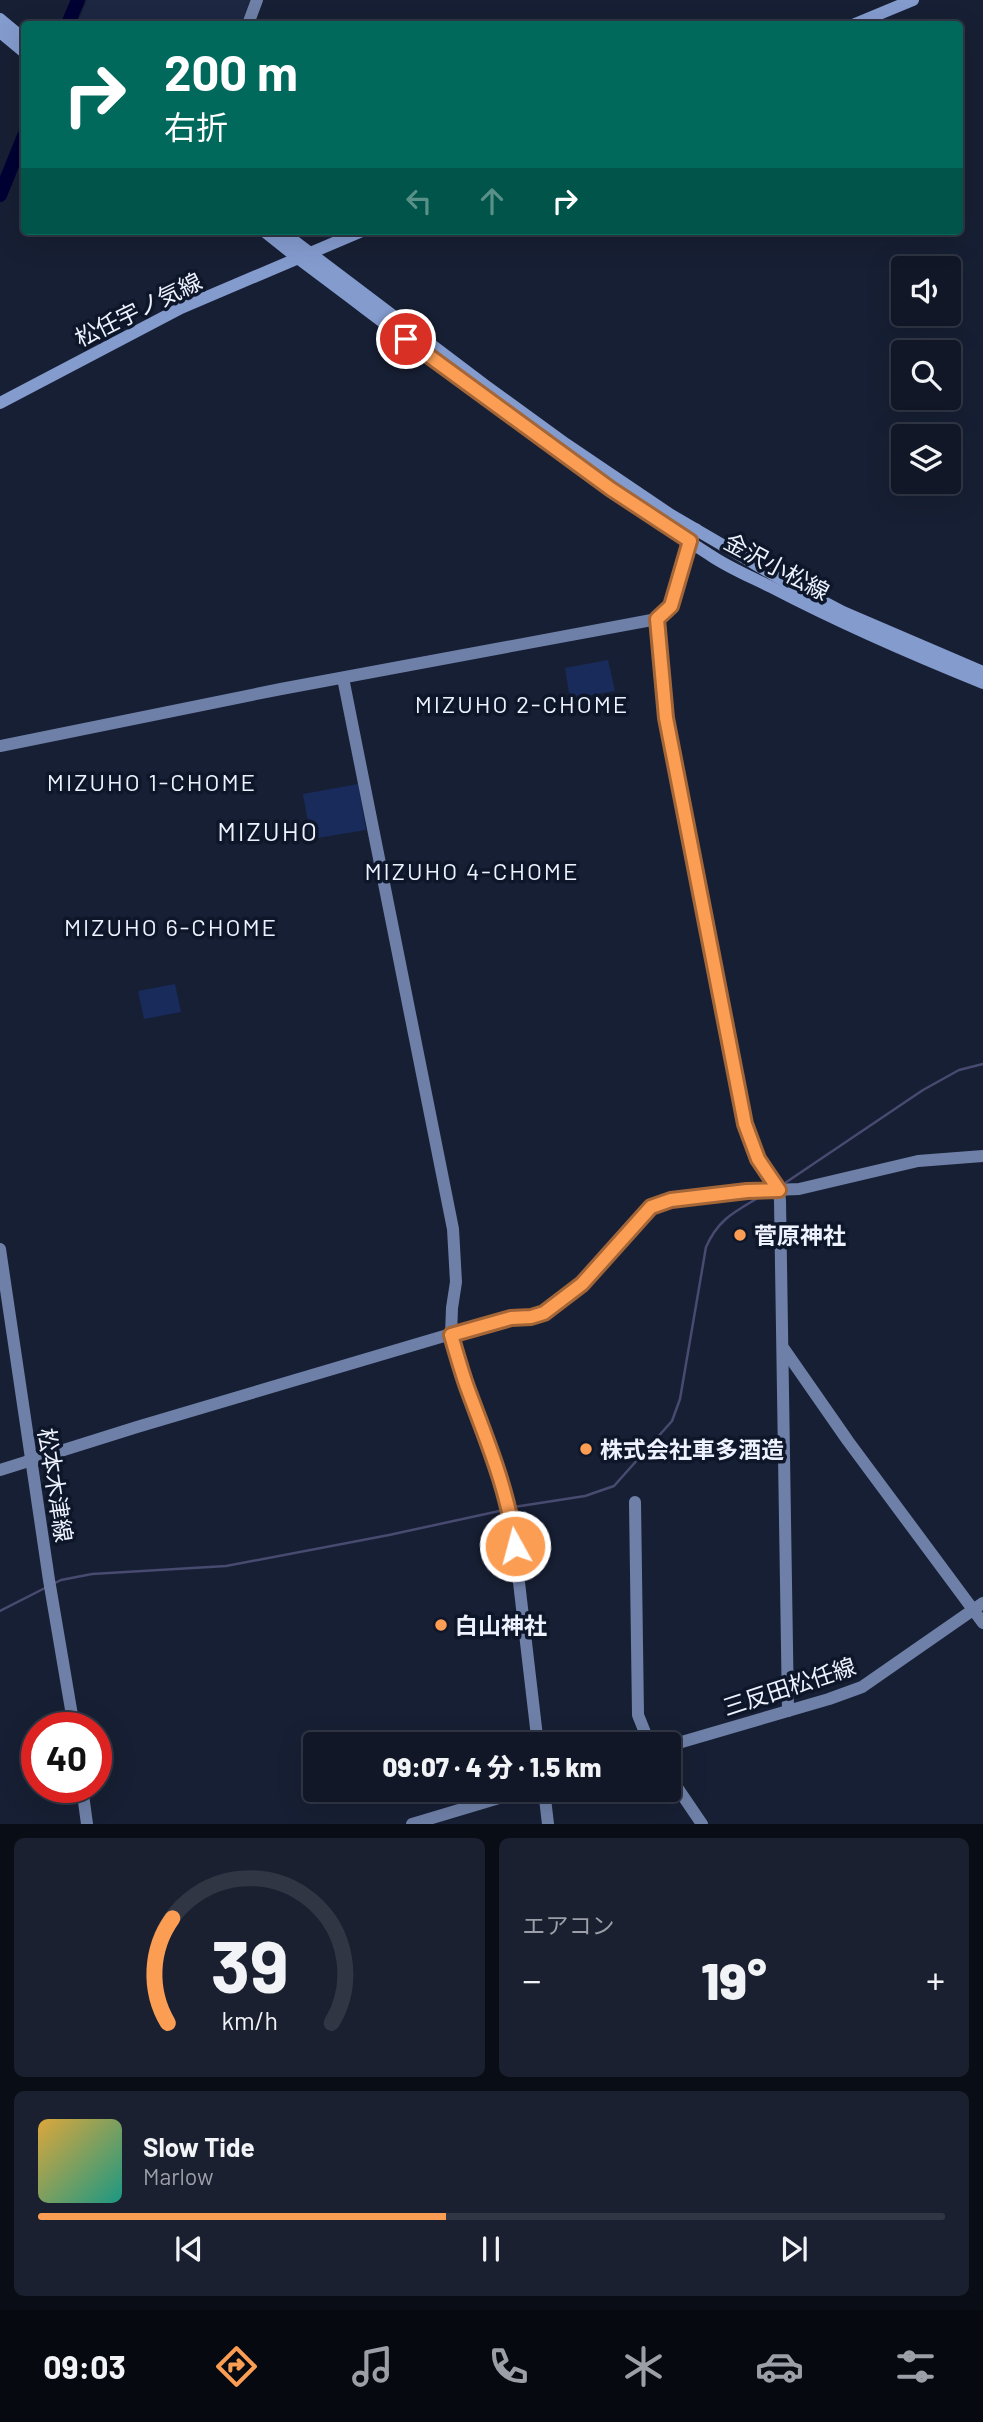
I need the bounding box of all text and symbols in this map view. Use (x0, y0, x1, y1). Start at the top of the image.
text: 200 m (164, 42, 298, 101)
icon: right (49, 49, 140, 140)
text: 右折 (164, 107, 228, 145)
icon: left (400, 182, 438, 220)
icon: ahead (473, 182, 511, 220)
icon: right (546, 182, 584, 220)
map controls (891, 256, 961, 494)
button: sound (891, 256, 961, 326)
street label: 松任宇ノ気線 (70, 266, 206, 352)
pin (376, 309, 436, 369)
icon: arrive (387, 320, 425, 358)
button: search (891, 340, 961, 410)
button: layers (891, 424, 961, 494)
street label: 金沢小松線 (720, 527, 834, 605)
district label: MIZUHO 2-CHOME (415, 689, 629, 718)
district label: MIZUHO 1-CHOME (47, 767, 257, 796)
district label: MIZUHO (217, 815, 319, 846)
district label: MIZUHO 4-CHOME (364, 856, 580, 885)
district label: MIZUHO 6-CHOME (64, 912, 278, 941)
place label: 菅原神社 (754, 1221, 846, 1249)
marker: 菅原神社 (732, 1227, 748, 1243)
street label: 松本木津線 (33, 1426, 79, 1544)
place label: 株式会社車多酒造 (600, 1435, 784, 1463)
marker: 株式会社車多酒造 (578, 1441, 594, 1457)
position arrow (478, 1509, 552, 1583)
place label: 白山神社 (455, 1611, 547, 1639)
marker: 白山神社 (433, 1617, 449, 1633)
street label: 三反田松任線 (719, 1651, 859, 1721)
speed limit sign: 40 (21, 1712, 112, 1803)
text: 09:07 · 4 分 · 1.5 km (383, 1751, 601, 1782)
text: エアコン (523, 1911, 615, 1939)
text: 39 (210, 1921, 288, 2009)
text: 19° (701, 1948, 767, 2010)
text: − (523, 1956, 542, 2002)
text: + (926, 1956, 945, 2002)
text: km/h (221, 2005, 278, 2035)
text: Slow Tide (143, 2131, 255, 2162)
text: Marlow (143, 2162, 214, 2190)
icon: previous (170, 2230, 208, 2268)
icon: pause (472, 2230, 510, 2268)
icon: next (775, 2230, 813, 2268)
icon: directions (212, 2342, 261, 2391)
icon: music (348, 2342, 397, 2391)
icon: phone (484, 2342, 533, 2391)
icon: climate (619, 2342, 668, 2391)
icon: car (755, 2342, 804, 2391)
icon: filters (891, 2342, 940, 2391)
text: 09:03 (43, 2347, 126, 2385)

